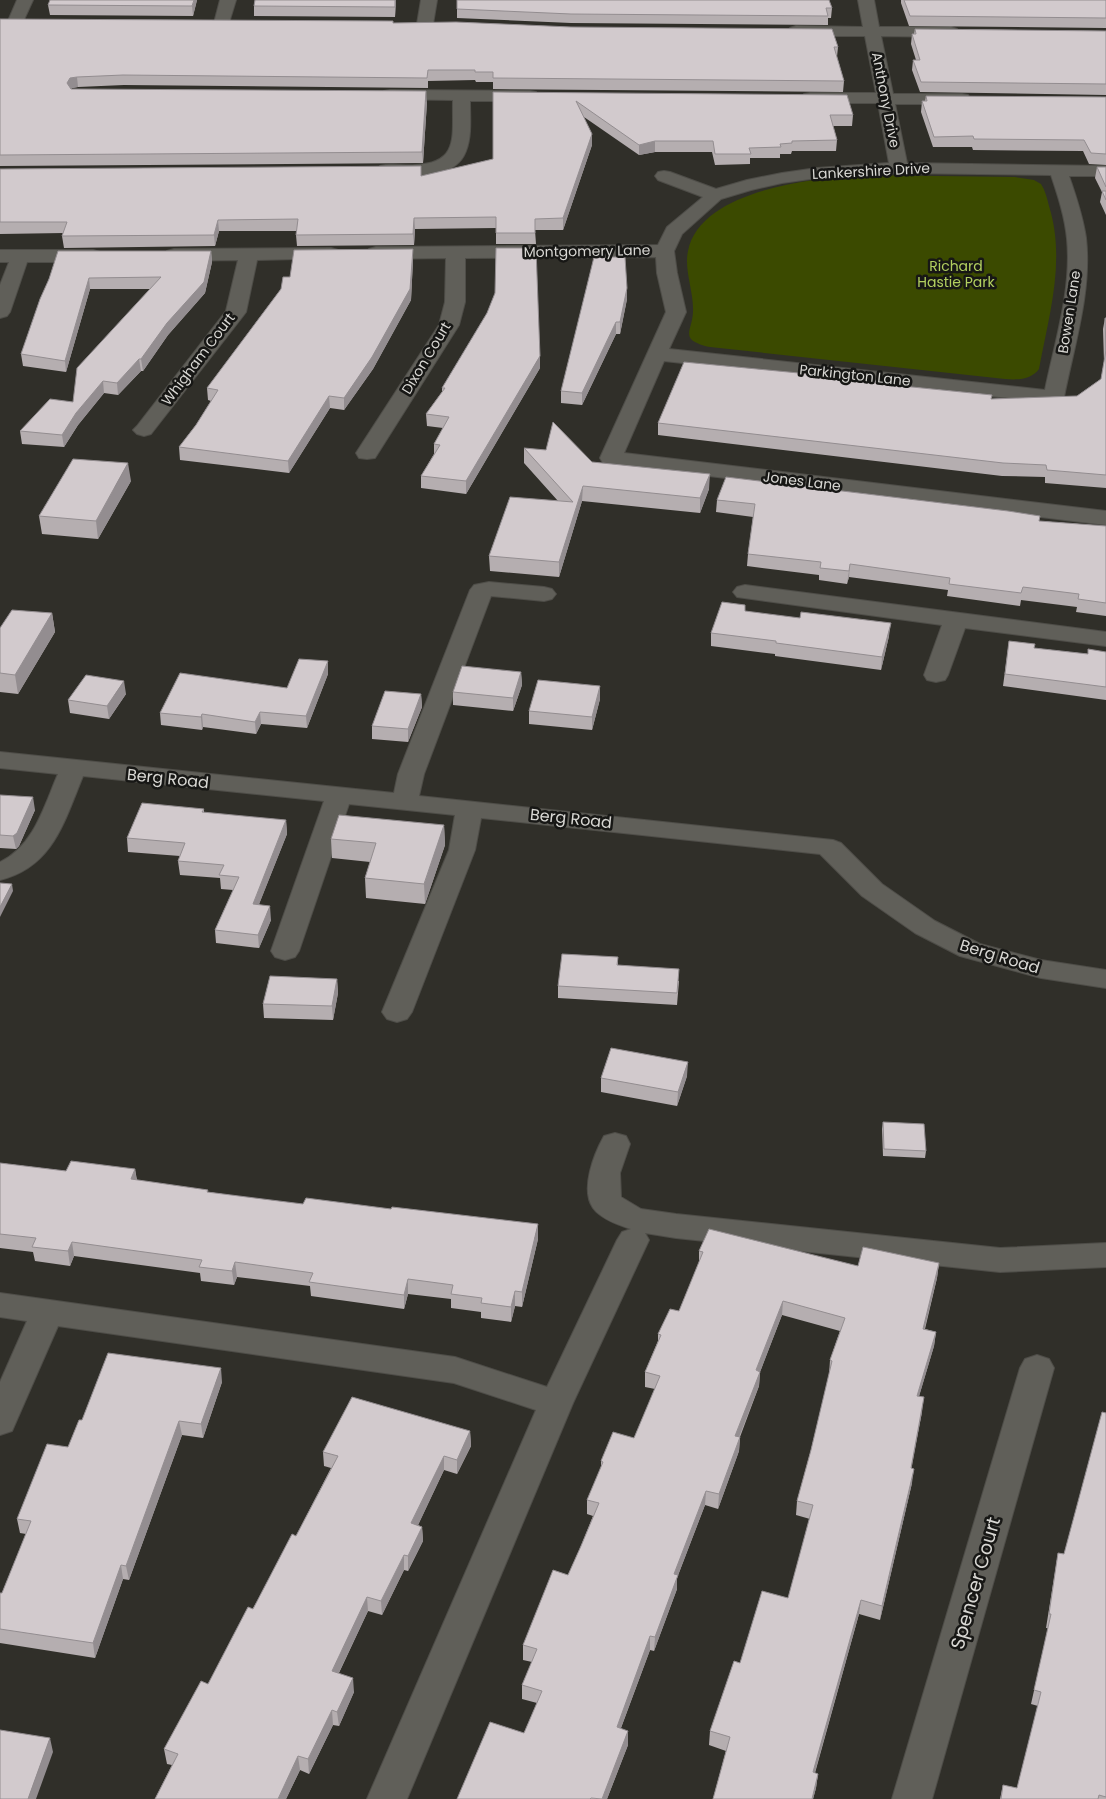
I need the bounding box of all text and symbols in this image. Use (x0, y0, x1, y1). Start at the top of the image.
street label: Anthony Drive (867, 50, 905, 150)
street label: Lankershire Drive (812, 158, 931, 184)
street label: Montgomery Lane (524, 240, 651, 262)
park label: Richard Hastie Park (917, 256, 995, 292)
street label: Bowen Lane (1053, 269, 1085, 355)
street label: Whigham Court (157, 309, 239, 409)
street label: Dixon Court (397, 318, 455, 398)
street label: Parkington Lane (798, 359, 912, 391)
street label: Jones Lane (762, 466, 842, 496)
street label: Berg Road (126, 763, 210, 794)
street label: Berg Road (529, 803, 613, 834)
street label: Berg Road (957, 933, 1043, 980)
street label: Spencer Court (944, 1514, 1007, 1652)

